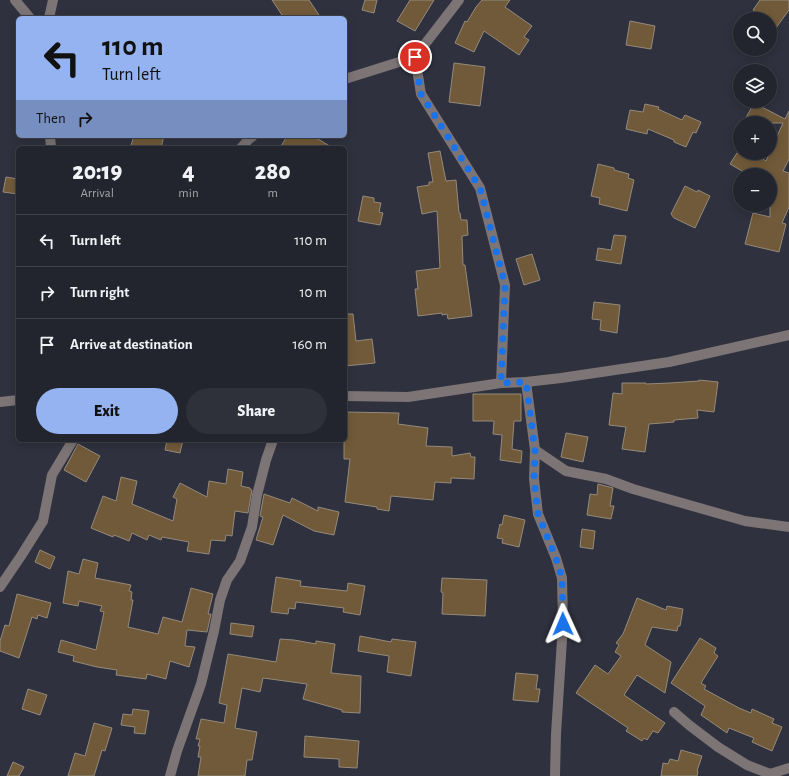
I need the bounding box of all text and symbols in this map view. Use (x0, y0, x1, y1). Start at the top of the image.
map controls (733, 12, 777, 212)
button: search (733, 12, 777, 56)
icon: left (36, 32, 88, 84)
text: 110 m (102, 33, 164, 61)
pin (398, 40, 432, 74)
icon: arrive (404, 46, 426, 68)
button: layers (733, 64, 777, 108)
text: Turn left (102, 66, 161, 84)
icon: right (74, 108, 96, 130)
text: Then (36, 111, 66, 126)
button: + (733, 116, 777, 160)
text: 20:19 (72, 160, 122, 184)
text: 4 (182, 160, 195, 184)
text: 280 (255, 160, 291, 184)
button: − (733, 168, 777, 212)
text: Arrival (80, 187, 114, 200)
text: min (178, 187, 199, 200)
text: m (268, 187, 278, 200)
icon: left (36, 230, 58, 252)
text: Turn left (70, 233, 121, 248)
text: 110 m (294, 233, 327, 248)
icon: right (36, 282, 58, 304)
text: Turn right (70, 285, 129, 300)
text: 10 m (299, 285, 327, 300)
icon: arrive (36, 334, 58, 356)
text: Arrive at destination (70, 337, 193, 352)
text: 160 m (292, 337, 327, 352)
button: Exit (36, 388, 178, 434)
button: Share (186, 388, 327, 434)
position arrow (542, 603, 584, 645)

